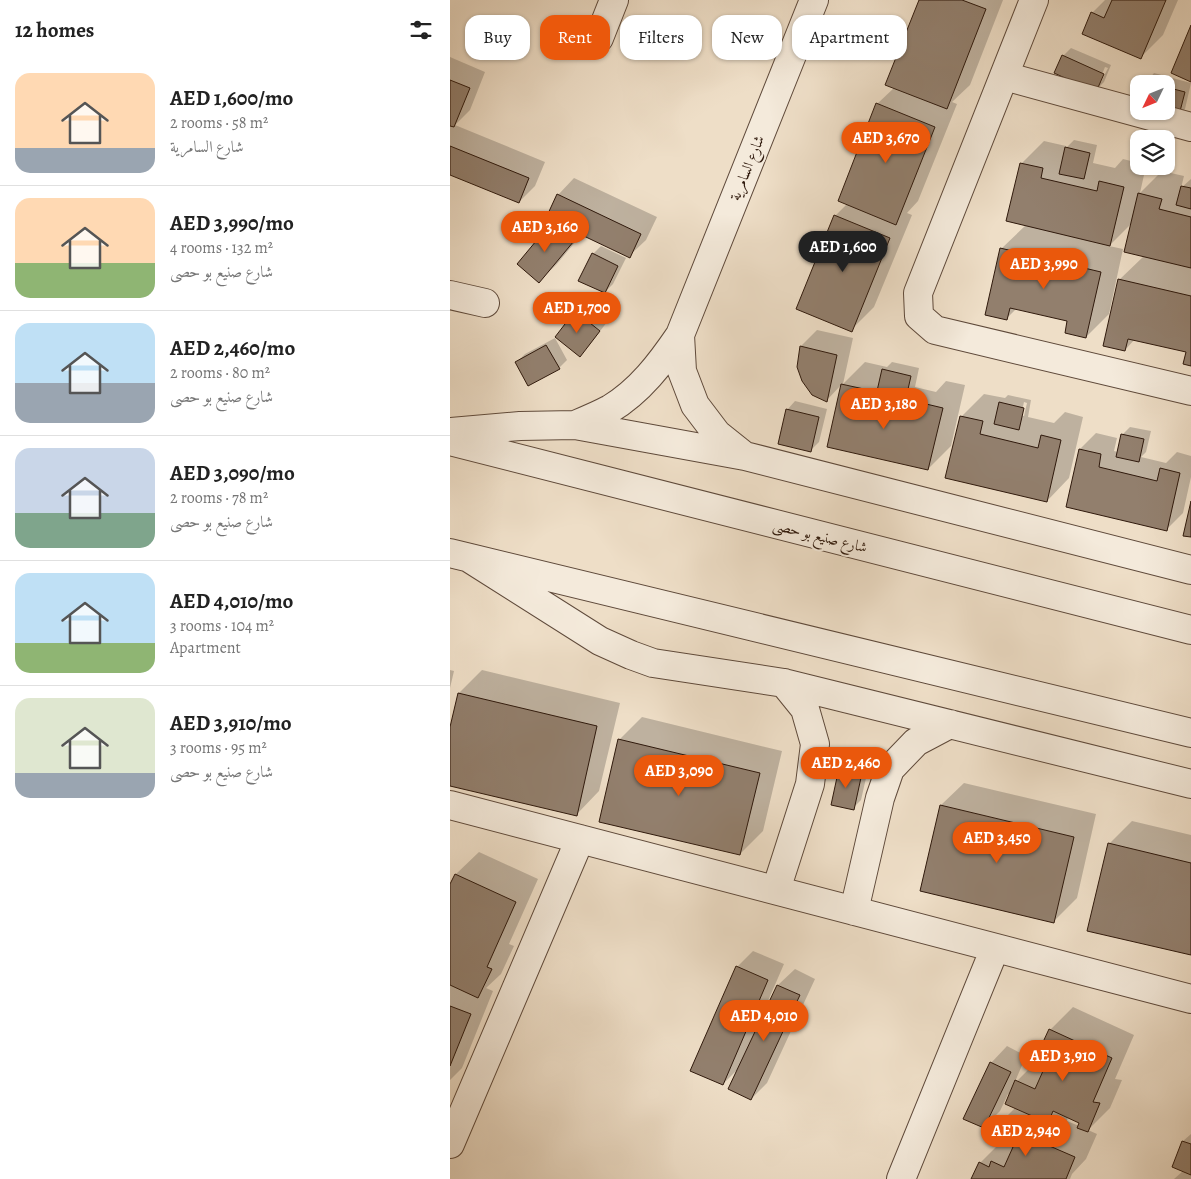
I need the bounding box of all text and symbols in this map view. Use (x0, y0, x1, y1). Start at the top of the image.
chip: Buy (465, 15, 530, 60)
chip: Rent (540, 15, 610, 60)
chip: Filters (620, 15, 702, 60)
chip: New (712, 15, 782, 60)
chip: Apartment (792, 15, 907, 60)
text: 12 homes (15, 16, 94, 44)
icon: filters (407, 16, 435, 44)
north arrow (1130, 75, 1175, 120)
map controls (1130, 75, 1175, 175)
text: AED 1,600/mo (170, 84, 293, 112)
icon: home (55, 93, 115, 153)
text: 2 rooms · 58 m² (170, 112, 268, 134)
pin: AED 3,670 (829, 121, 943, 164)
text: AED 3,670 (853, 127, 919, 149)
button: layers (1130, 130, 1175, 175)
street label: شارع السامرية (725, 132, 772, 205)
text: شارع السامرية (170, 136, 244, 158)
text: AED 3,990/mo (170, 209, 294, 237)
pin: AED 3,160 (488, 210, 602, 253)
text: AED 3,160 (512, 216, 578, 238)
icon: home (55, 218, 115, 278)
pin: AED 1,600 (786, 230, 900, 273)
text: AED 1,600 (809, 236, 877, 258)
text: 4 rooms · 132 m² (170, 237, 273, 259)
pin: AED 3,990 (987, 248, 1101, 290)
text: AED 3,990 (1010, 253, 1078, 275)
text: شارع صنيع بو حصى (170, 261, 273, 283)
pin: AED 1,700 (520, 292, 634, 334)
text: AED 1,700 (544, 297, 610, 319)
text: AED 2,460/mo (170, 334, 295, 362)
icon: home (55, 343, 115, 403)
text: 2 rooms · 80 m² (170, 362, 270, 384)
text: شارع صنيع بو حصى (170, 386, 273, 408)
pin: AED 3,180 (827, 388, 941, 430)
text: AED 3,180 (851, 393, 917, 415)
text: AED 3,090/mo (170, 459, 295, 487)
icon: home (55, 468, 115, 528)
text: 2 rooms · 78 m² (170, 487, 268, 509)
text: شارع صنيع بو حصى (170, 511, 273, 533)
street label: شارع صنيع بو حصى (770, 515, 869, 561)
text: AED 4,010/mo (170, 587, 293, 615)
icon: home (55, 593, 115, 653)
text: 3 rooms · 104 m² (170, 615, 274, 637)
text: Apartment (170, 637, 241, 659)
text: AED 3,910/mo (170, 709, 292, 737)
icon: home (55, 718, 115, 778)
text: 3 rooms · 95 m² (170, 737, 267, 759)
pin: AED 2,460 (789, 746, 903, 789)
text: AED 2,460 (812, 752, 880, 774)
pin: AED 3,090 (622, 754, 736, 797)
text: AED 3,090 (645, 760, 713, 782)
text: شارع صنيع بو حصى (170, 761, 273, 783)
pin: AED 3,450 (940, 822, 1054, 864)
text: AED 3,450 (963, 827, 1031, 849)
pin: AED 4,010 (707, 1000, 821, 1042)
text: AED 4,010 (730, 1005, 798, 1027)
pin: AED 3,910 (1006, 1040, 1120, 1082)
text: AED 3,910 (1030, 1045, 1096, 1067)
pin: AED 2,940 (969, 1114, 1083, 1157)
text: AED 2,940 (992, 1120, 1060, 1142)

